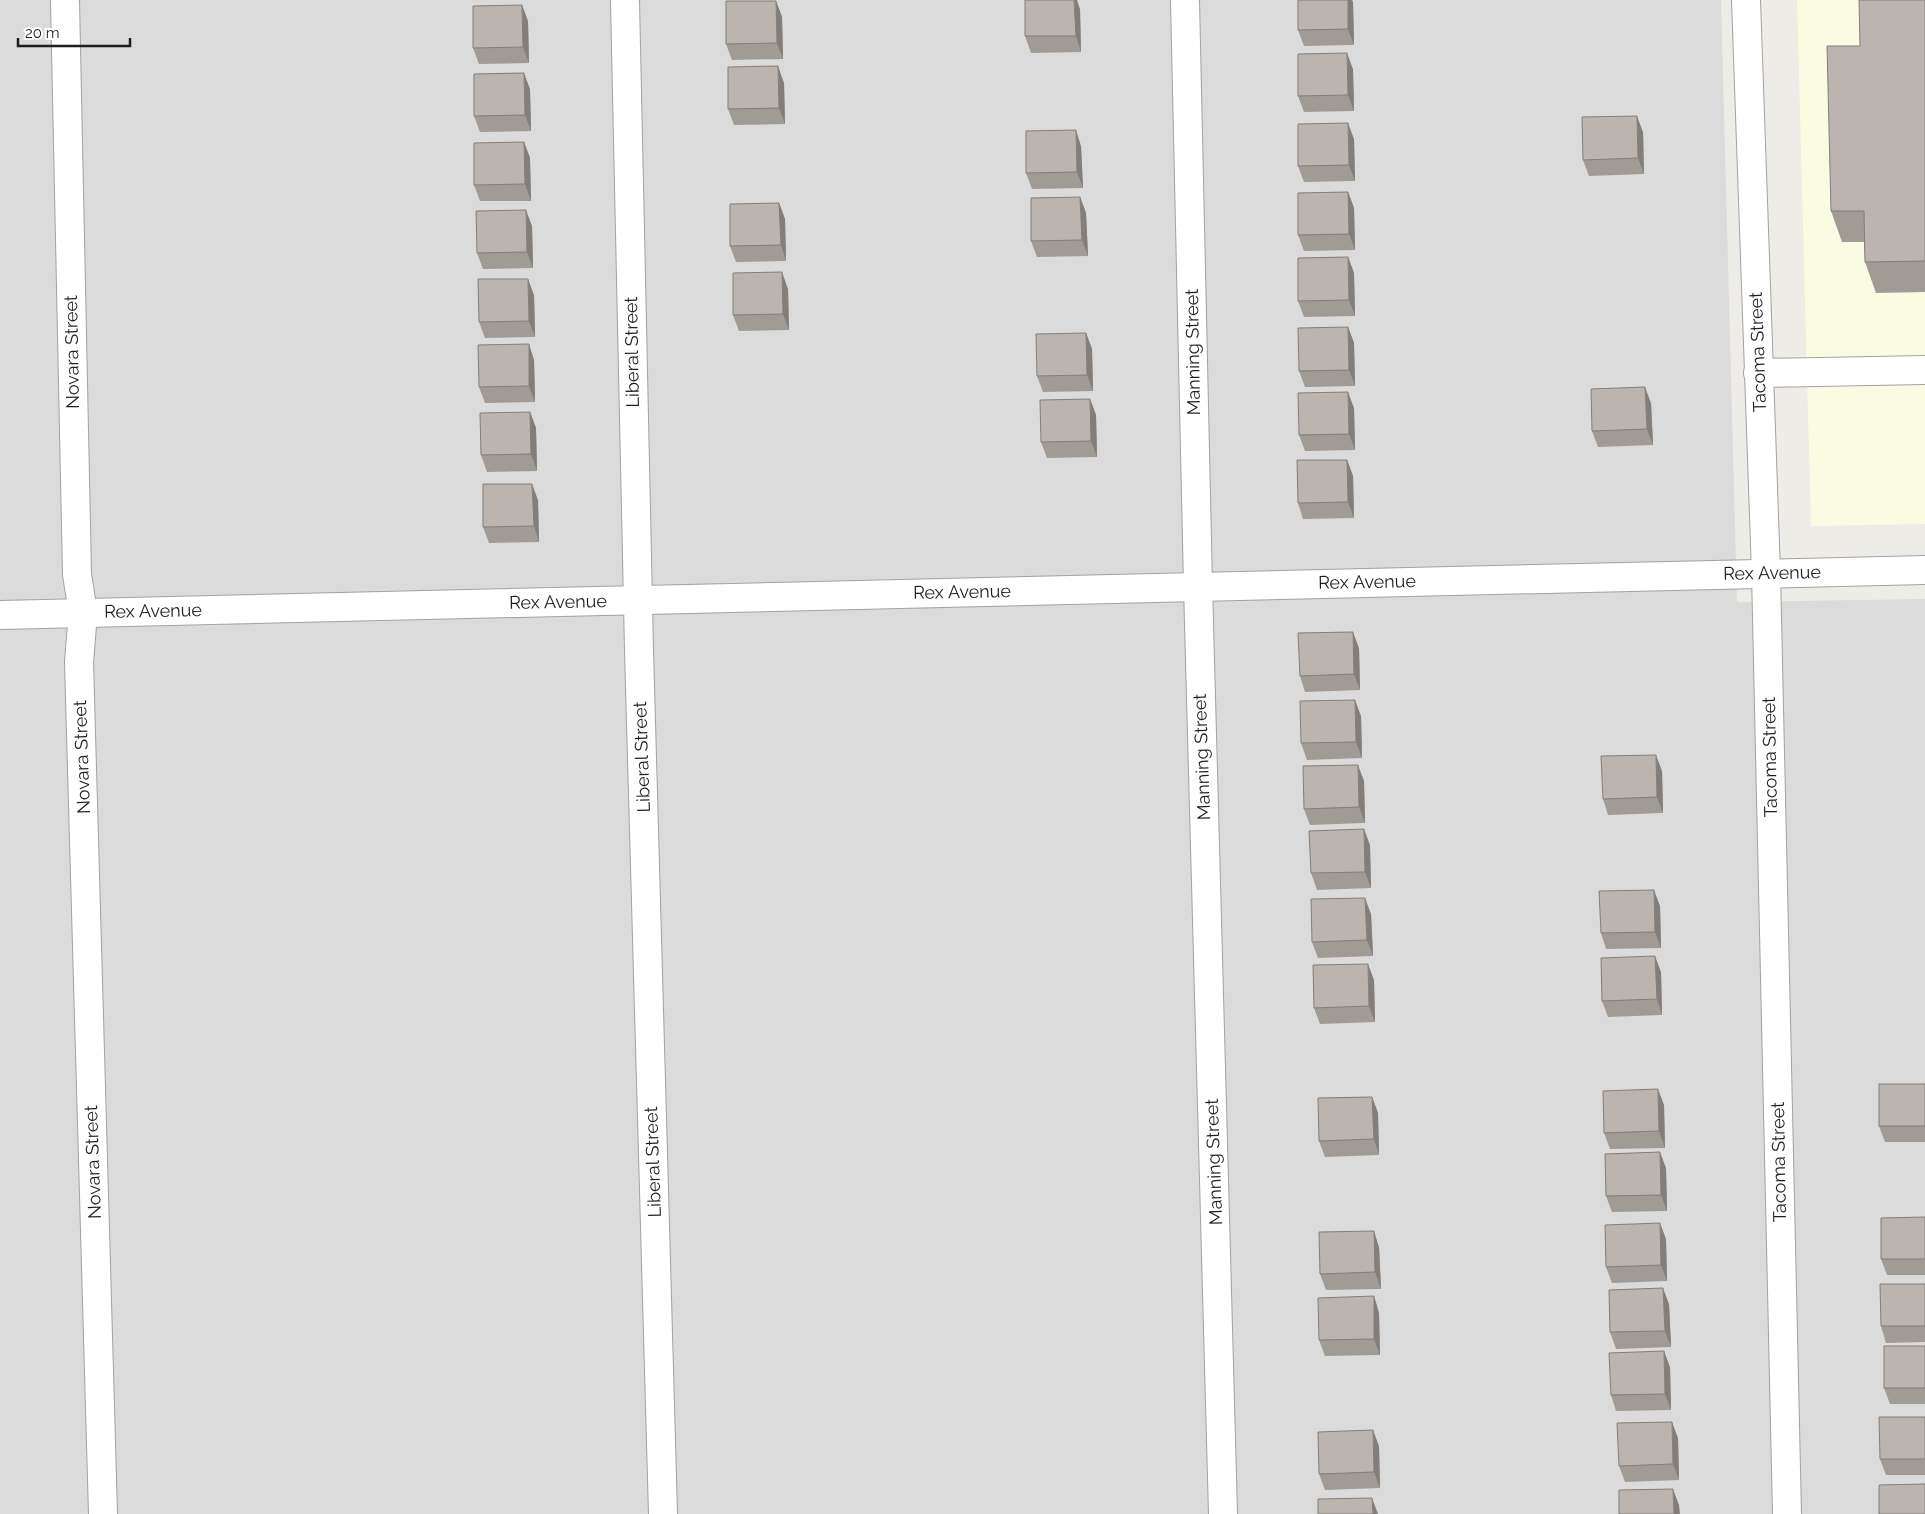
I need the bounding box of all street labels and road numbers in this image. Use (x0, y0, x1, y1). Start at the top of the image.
street label: Manning Street (1181, 289, 1204, 415)
street label: Tacoma Street (1745, 292, 1770, 412)
street label: Novara Street (60, 295, 83, 409)
street label: Liberal Street (620, 296, 643, 408)
street label: Rex Avenue (1723, 561, 1822, 584)
street label: Rex Avenue (1318, 570, 1417, 593)
street label: Rex Avenue (913, 580, 1012, 603)
street label: Rex Avenue (509, 590, 608, 613)
street label: Rex Avenue (104, 599, 203, 622)
street label: Manning Street (1189, 693, 1214, 821)
street label: Tacoma Street (1758, 697, 1781, 817)
street label: Novara Street (69, 700, 94, 814)
street label: Liberal Street (629, 701, 654, 813)
street label: Manning Street (1201, 1098, 1226, 1226)
street label: Tacoma Street (1767, 1102, 1790, 1222)
street label: Novara Street (80, 1105, 105, 1219)
street label: Liberal Street (640, 1106, 665, 1218)

